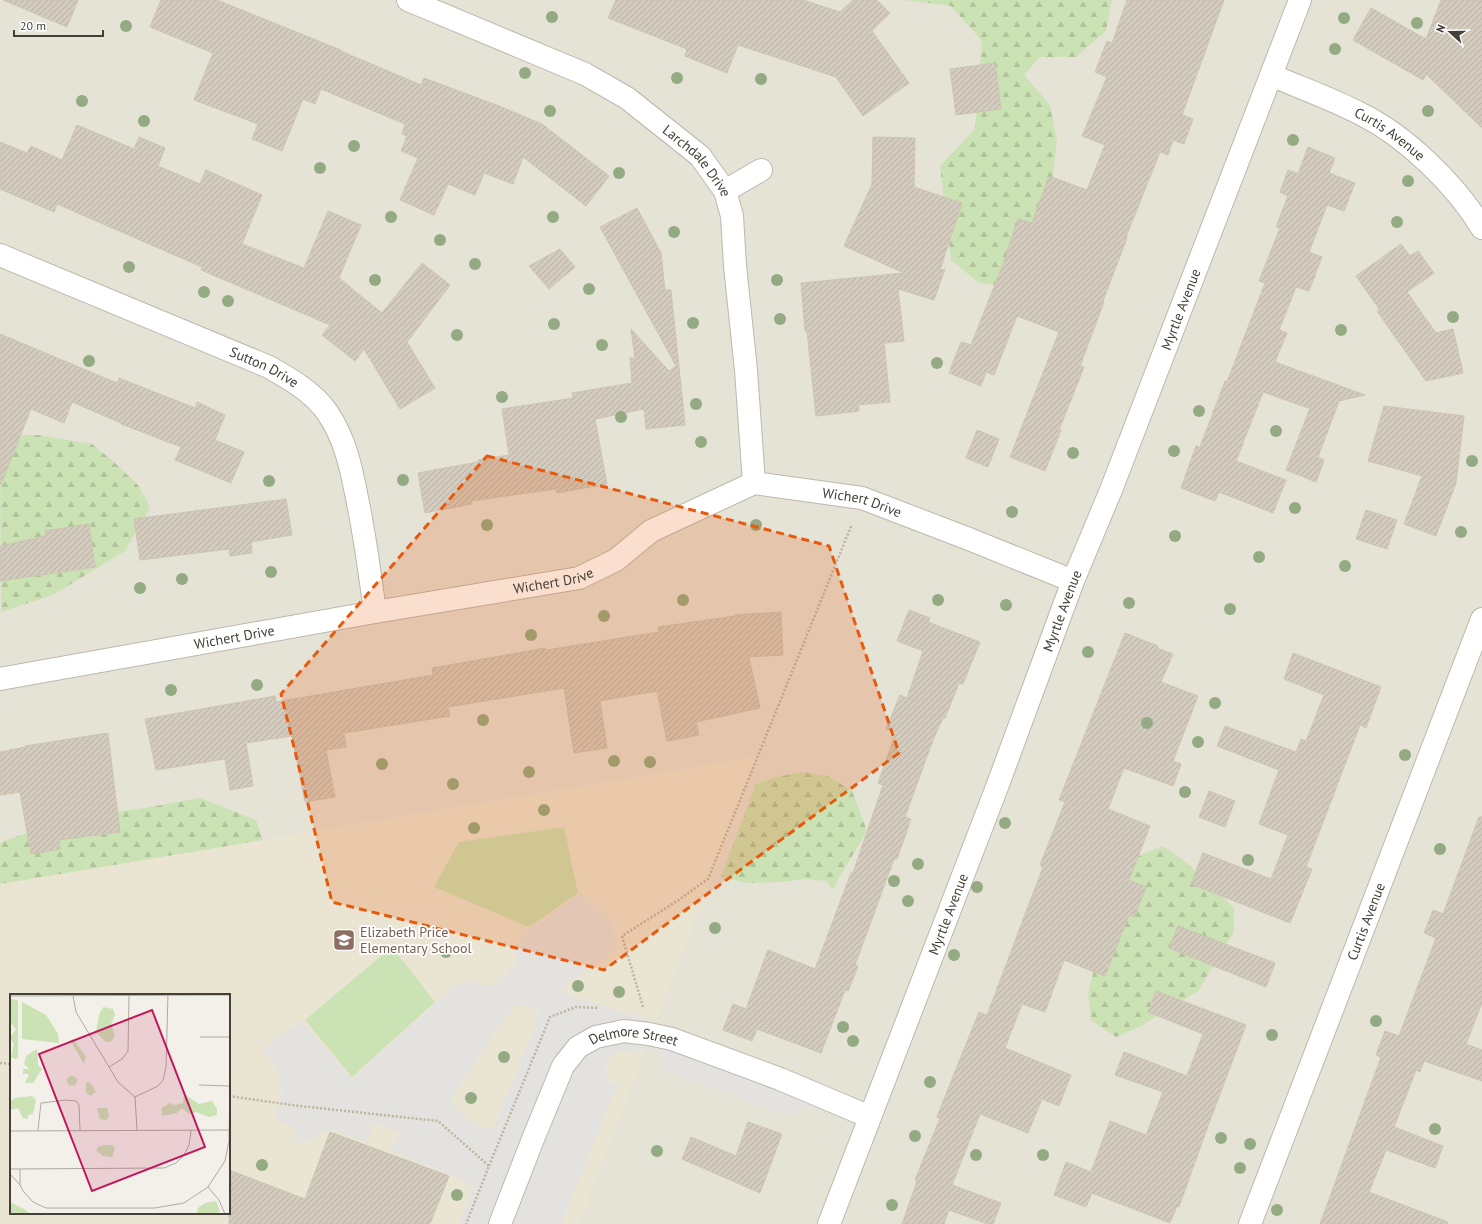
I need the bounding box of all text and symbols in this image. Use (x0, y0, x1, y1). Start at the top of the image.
scale bar (14, 12, 103, 38)
north arrow (1430, 12, 1470, 52)
text: 20 m (20, 18, 46, 33)
text: N (1433, 23, 1448, 34)
street label: Curtis Avenue (1351, 103, 1429, 164)
street label: Larchdale Drive (659, 121, 735, 199)
street label: Myrtle Avenue (1157, 266, 1205, 353)
street label: Sutton Drive (227, 343, 302, 392)
street label: Wichert Drive (821, 484, 904, 521)
street label: Wichert Drive (512, 563, 596, 598)
street label: Myrtle Avenue (1039, 567, 1086, 654)
street label: Wichert Drive (193, 621, 276, 653)
street label: Myrtle Avenue (924, 871, 972, 957)
street label: Curtis Avenue (1343, 880, 1389, 963)
place label: Elizabeth Price Elementary School (360, 923, 472, 957)
school or university icon: Elizabeth Price Elementary School (331, 927, 357, 953)
inset map (10, 994, 230, 1214)
street label: Delmore Street (585, 1021, 681, 1050)

